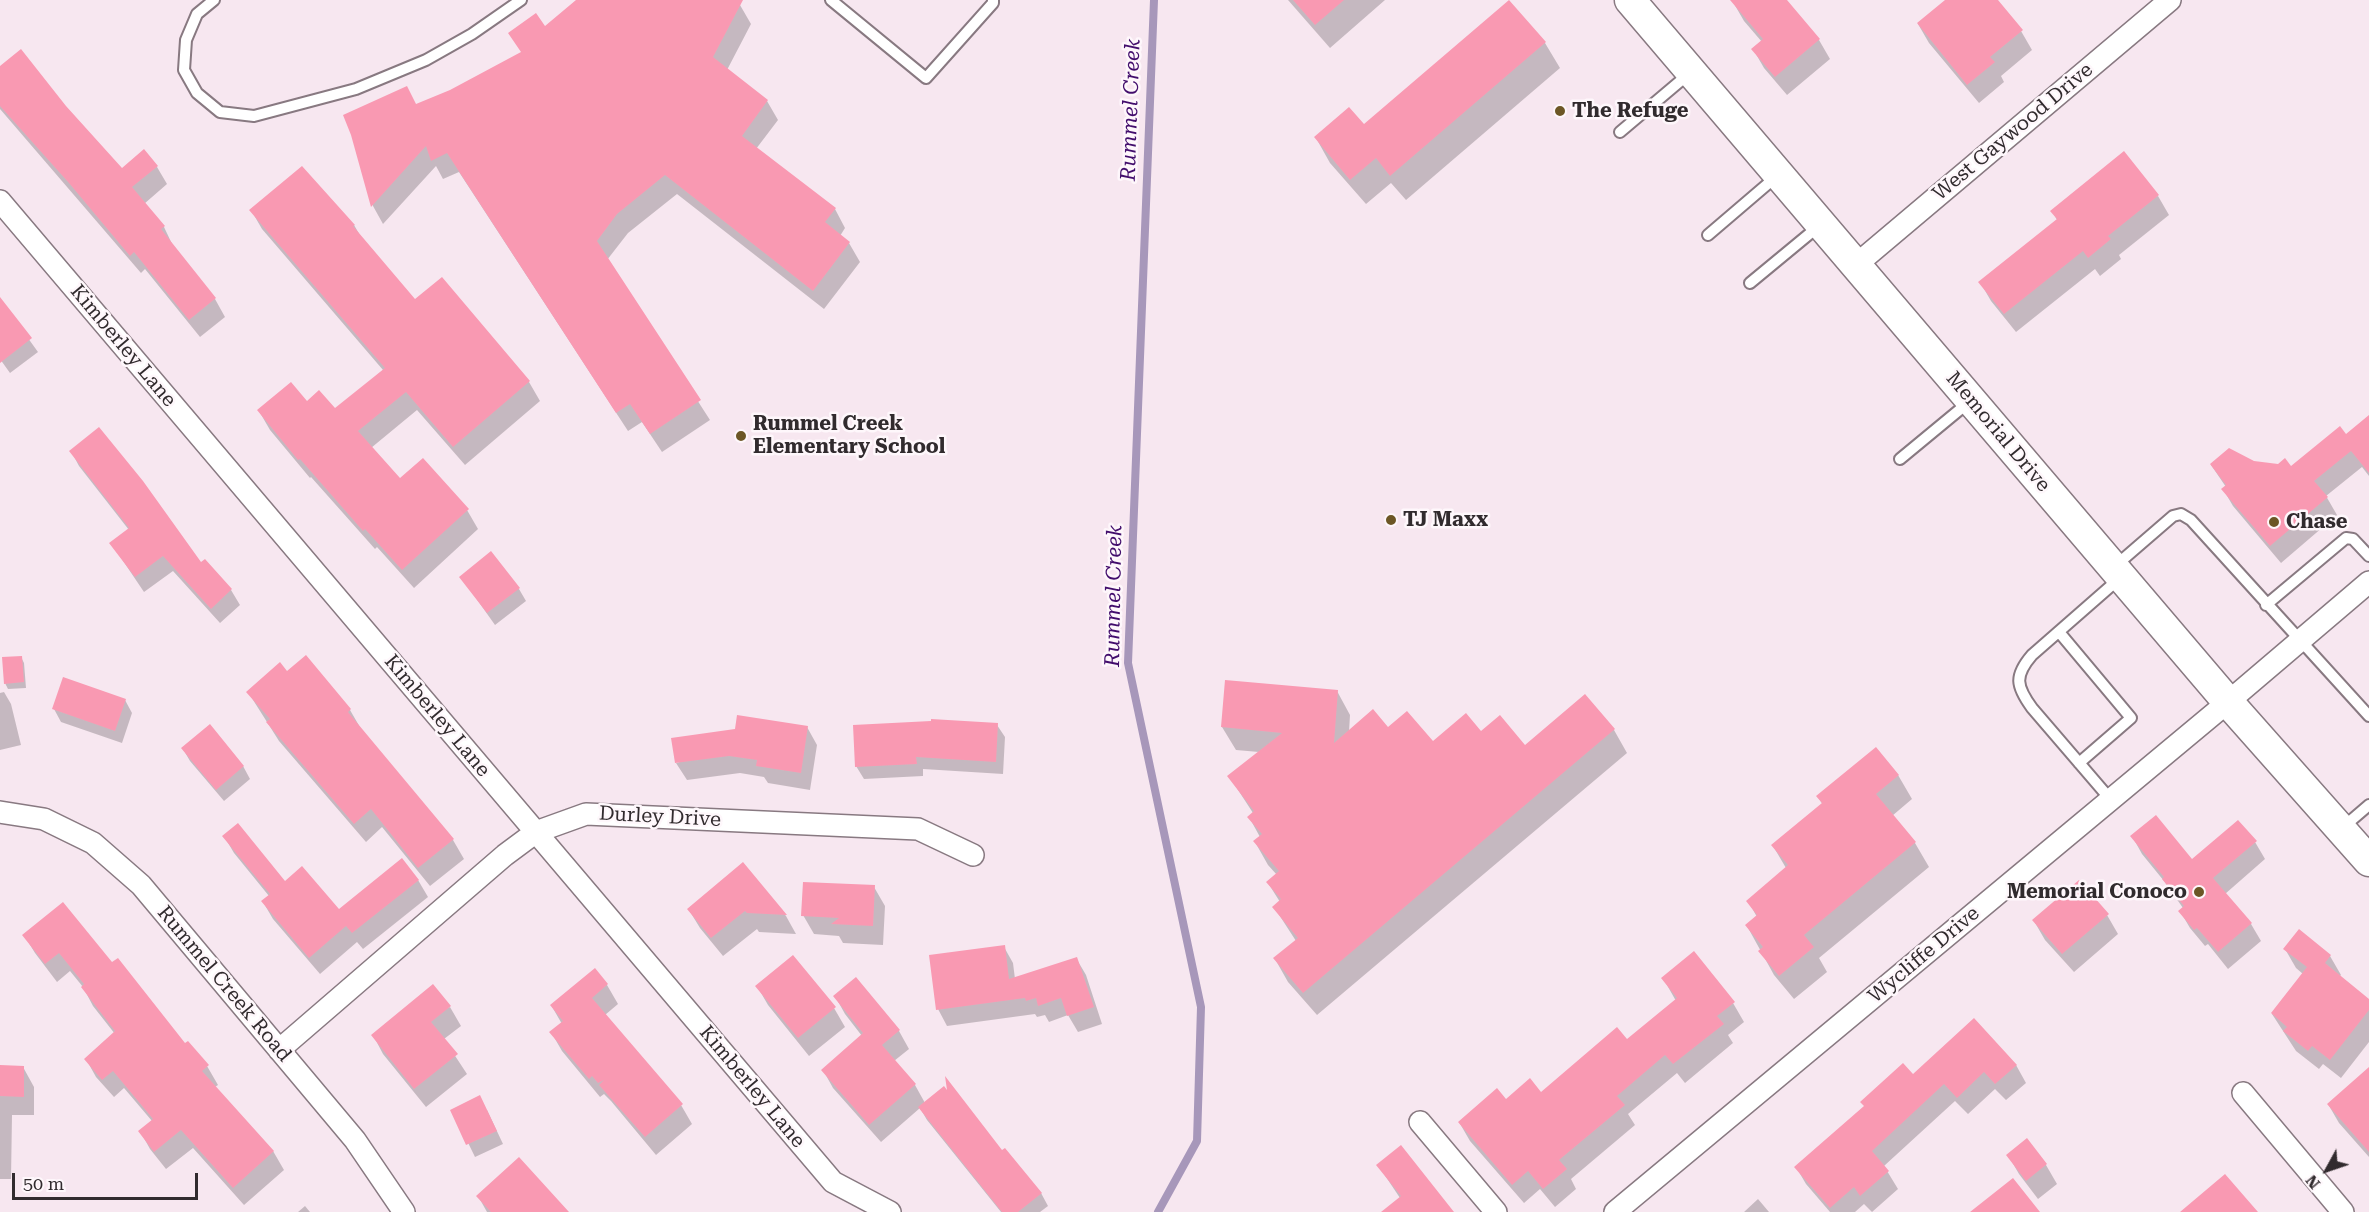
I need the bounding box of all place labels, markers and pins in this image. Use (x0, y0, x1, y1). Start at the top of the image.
place label: The Refuge (1572, 99, 1688, 123)
marker: The Refuge (1553, 104, 1567, 118)
place label: Rummel Creek Elementary School (753, 412, 945, 459)
marker: Rummel Creek Elementary School (734, 429, 748, 443)
place label: TJ Maxx (1403, 508, 1488, 532)
place label: Chase (2286, 510, 2347, 534)
marker: TJ Maxx (1384, 513, 1398, 527)
marker: Chase (2267, 515, 2281, 529)
place label: Memorial Conoco (2007, 880, 2187, 904)
marker: Memorial Conoco (2192, 885, 2206, 899)

